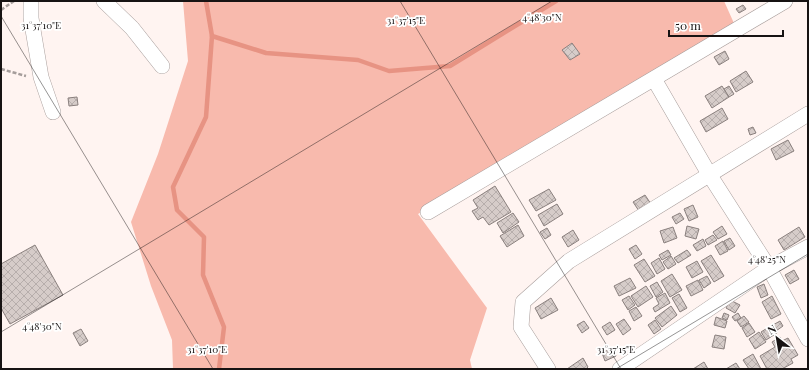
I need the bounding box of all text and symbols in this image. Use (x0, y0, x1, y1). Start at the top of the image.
text: 4°48'30"N (522, 10, 562, 24)
scale bar (669, 12, 783, 38)
text: 31°37'15"E (387, 13, 425, 27)
text: 50 m (675, 17, 701, 33)
text: 31°37'10"E (21, 18, 61, 32)
text: 4°48'25"N (748, 252, 786, 266)
north arrow (757, 318, 797, 358)
text: 4°48'30"N (22, 319, 62, 333)
text: N (764, 320, 779, 337)
text: 31°37'10"E (187, 342, 227, 356)
text: 31°37'15"E (597, 342, 635, 356)

